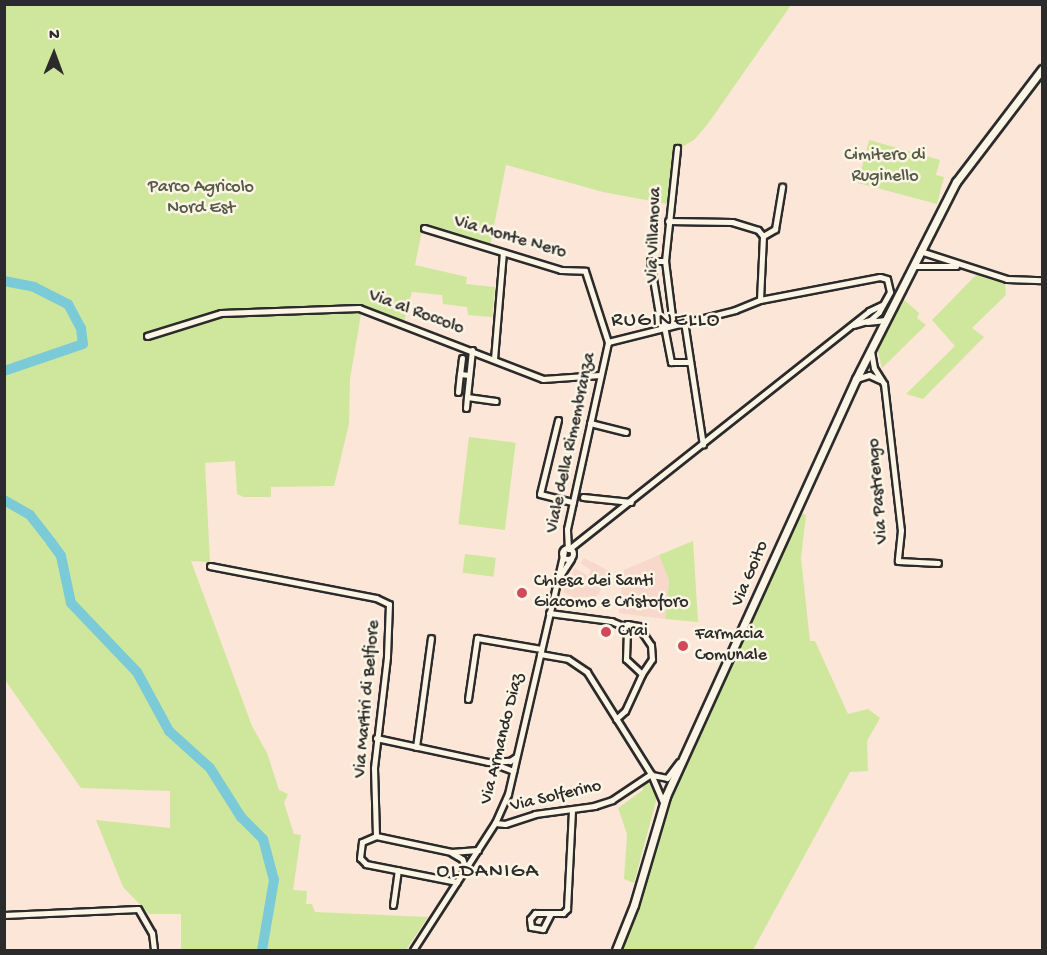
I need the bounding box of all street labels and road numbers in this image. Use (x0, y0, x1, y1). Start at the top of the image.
street label: Via Villanova (643, 187, 667, 283)
street label: Via Monte Nero (451, 212, 569, 264)
street label: Via al Roccolo (365, 286, 467, 340)
street label: Viale della Rimembranza (542, 351, 602, 535)
street label: Via Pastrengo (864, 437, 894, 545)
street label: Via Goito (727, 538, 775, 610)
street label: Via Martiri di Belfiore (350, 619, 386, 779)
street label: Via Armando Diaz (476, 671, 530, 807)
street label: Via Solferino (508, 776, 604, 818)

